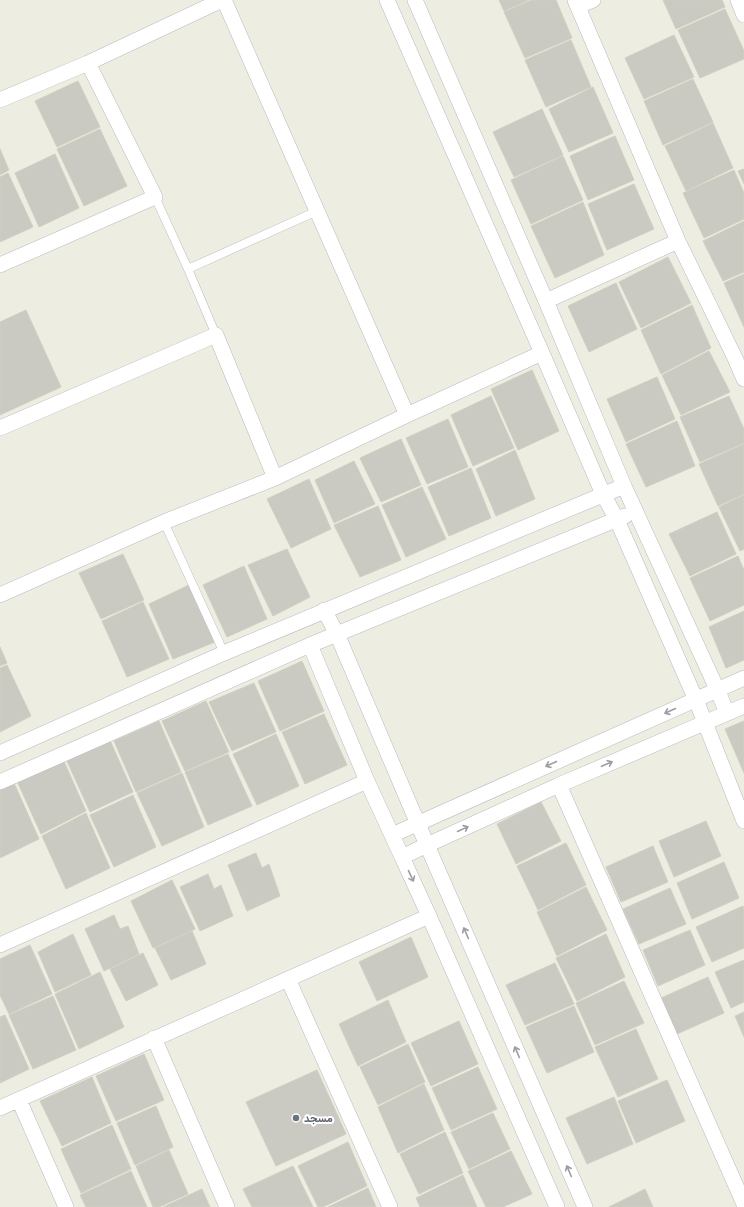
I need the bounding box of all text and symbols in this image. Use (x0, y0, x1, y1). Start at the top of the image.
one-way arrow (665, 708, 677, 715)
one-way arrow (601, 760, 613, 768)
one-way arrow (546, 761, 558, 768)
one-way arrow (457, 825, 469, 832)
one-way arrow (408, 869, 415, 881)
one-way arrow (461, 927, 469, 939)
one-way arrow (513, 1046, 521, 1058)
place label: مسجد (304, 1112, 333, 1125)
marker: مسجد (291, 1113, 301, 1123)
one-way arrow (565, 1166, 572, 1178)

